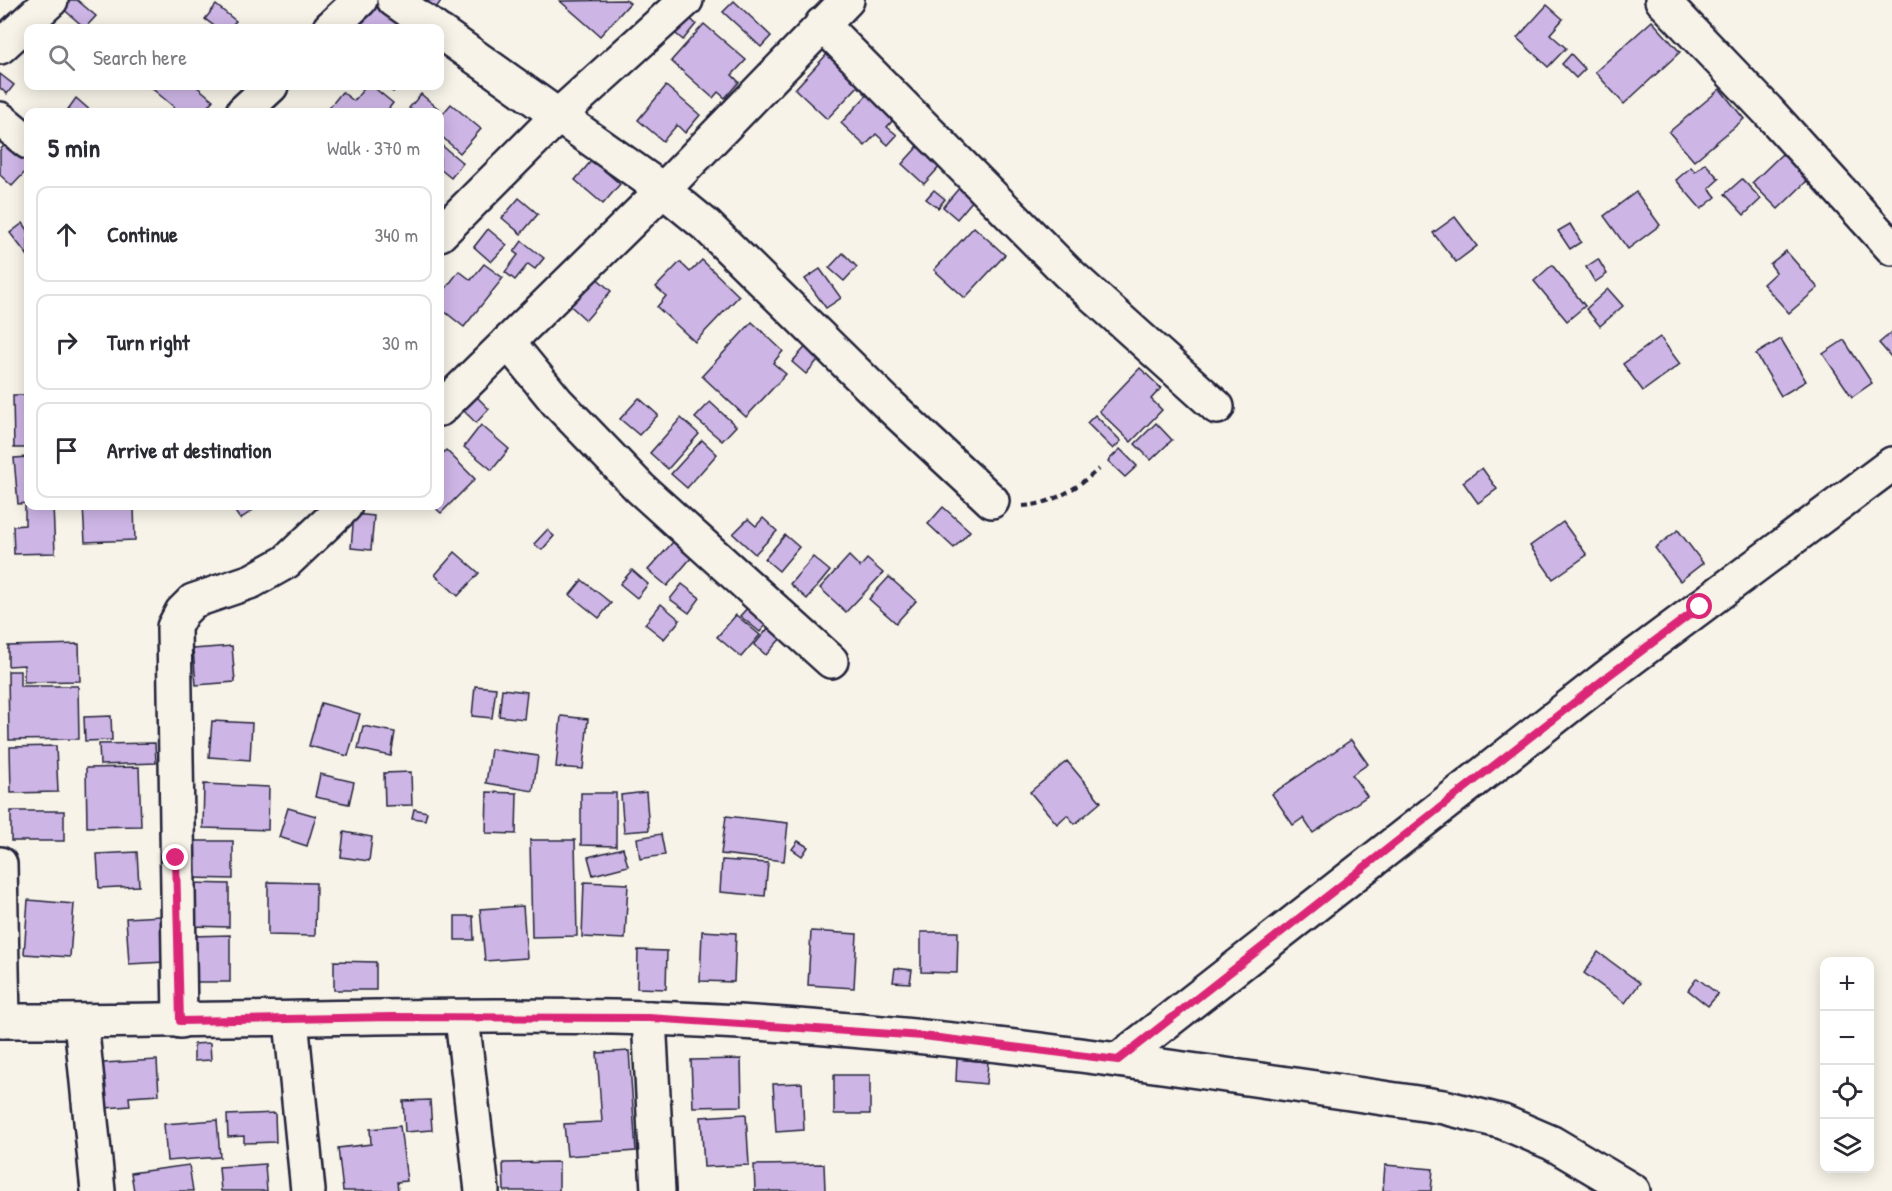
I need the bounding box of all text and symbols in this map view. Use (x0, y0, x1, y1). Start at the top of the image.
search box (24, 24, 444, 90)
icon: search (45, 41, 78, 74)
text: Search here (93, 42, 187, 72)
text: 5 min (48, 130, 100, 165)
text: Walk · 370 m (327, 134, 420, 161)
icon: ahead (50, 218, 83, 251)
text: Continue (107, 219, 178, 249)
text: 340 m (374, 221, 418, 248)
icon: right (50, 326, 83, 359)
text: Turn right (107, 327, 190, 357)
text: 30 m (382, 329, 418, 356)
icon: arrive (50, 434, 83, 467)
text: Arrive at destination (107, 435, 272, 465)
route start (1686, 593, 1712, 619)
route end (162, 844, 188, 870)
map controls (1820, 957, 1874, 1173)
button: + (1820, 957, 1874, 1011)
button: − (1820, 1011, 1874, 1065)
button: locate (1820, 1065, 1874, 1119)
button: layers (1820, 1119, 1874, 1173)

